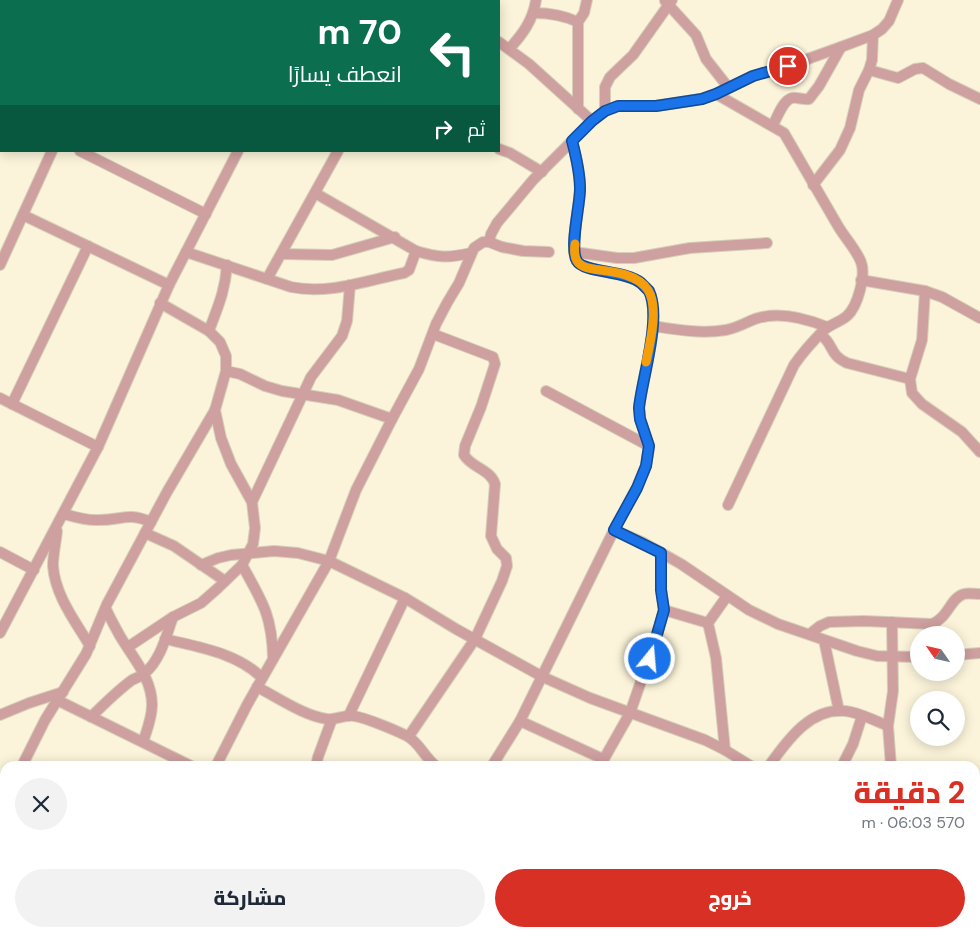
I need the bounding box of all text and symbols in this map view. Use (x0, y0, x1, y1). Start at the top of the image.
text: 70 m (318, 9, 402, 55)
icon: left (420, 20, 485, 85)
pin (767, 45, 809, 87)
icon: arrive (774, 52, 802, 80)
text: انعطف يسارًا (288, 60, 402, 89)
icon: right (429, 115, 457, 143)
text: ثم (467, 117, 485, 142)
north arrow (910, 626, 965, 681)
map controls (910, 626, 965, 746)
position arrow (623, 632, 675, 684)
button: search (910, 691, 965, 746)
text: 2 دقيقة (854, 773, 965, 812)
button: close (15, 778, 67, 830)
text: 570 m · 06:03 (861, 812, 965, 833)
button: مشاركة (15, 869, 485, 927)
button: خروج (495, 869, 965, 927)

